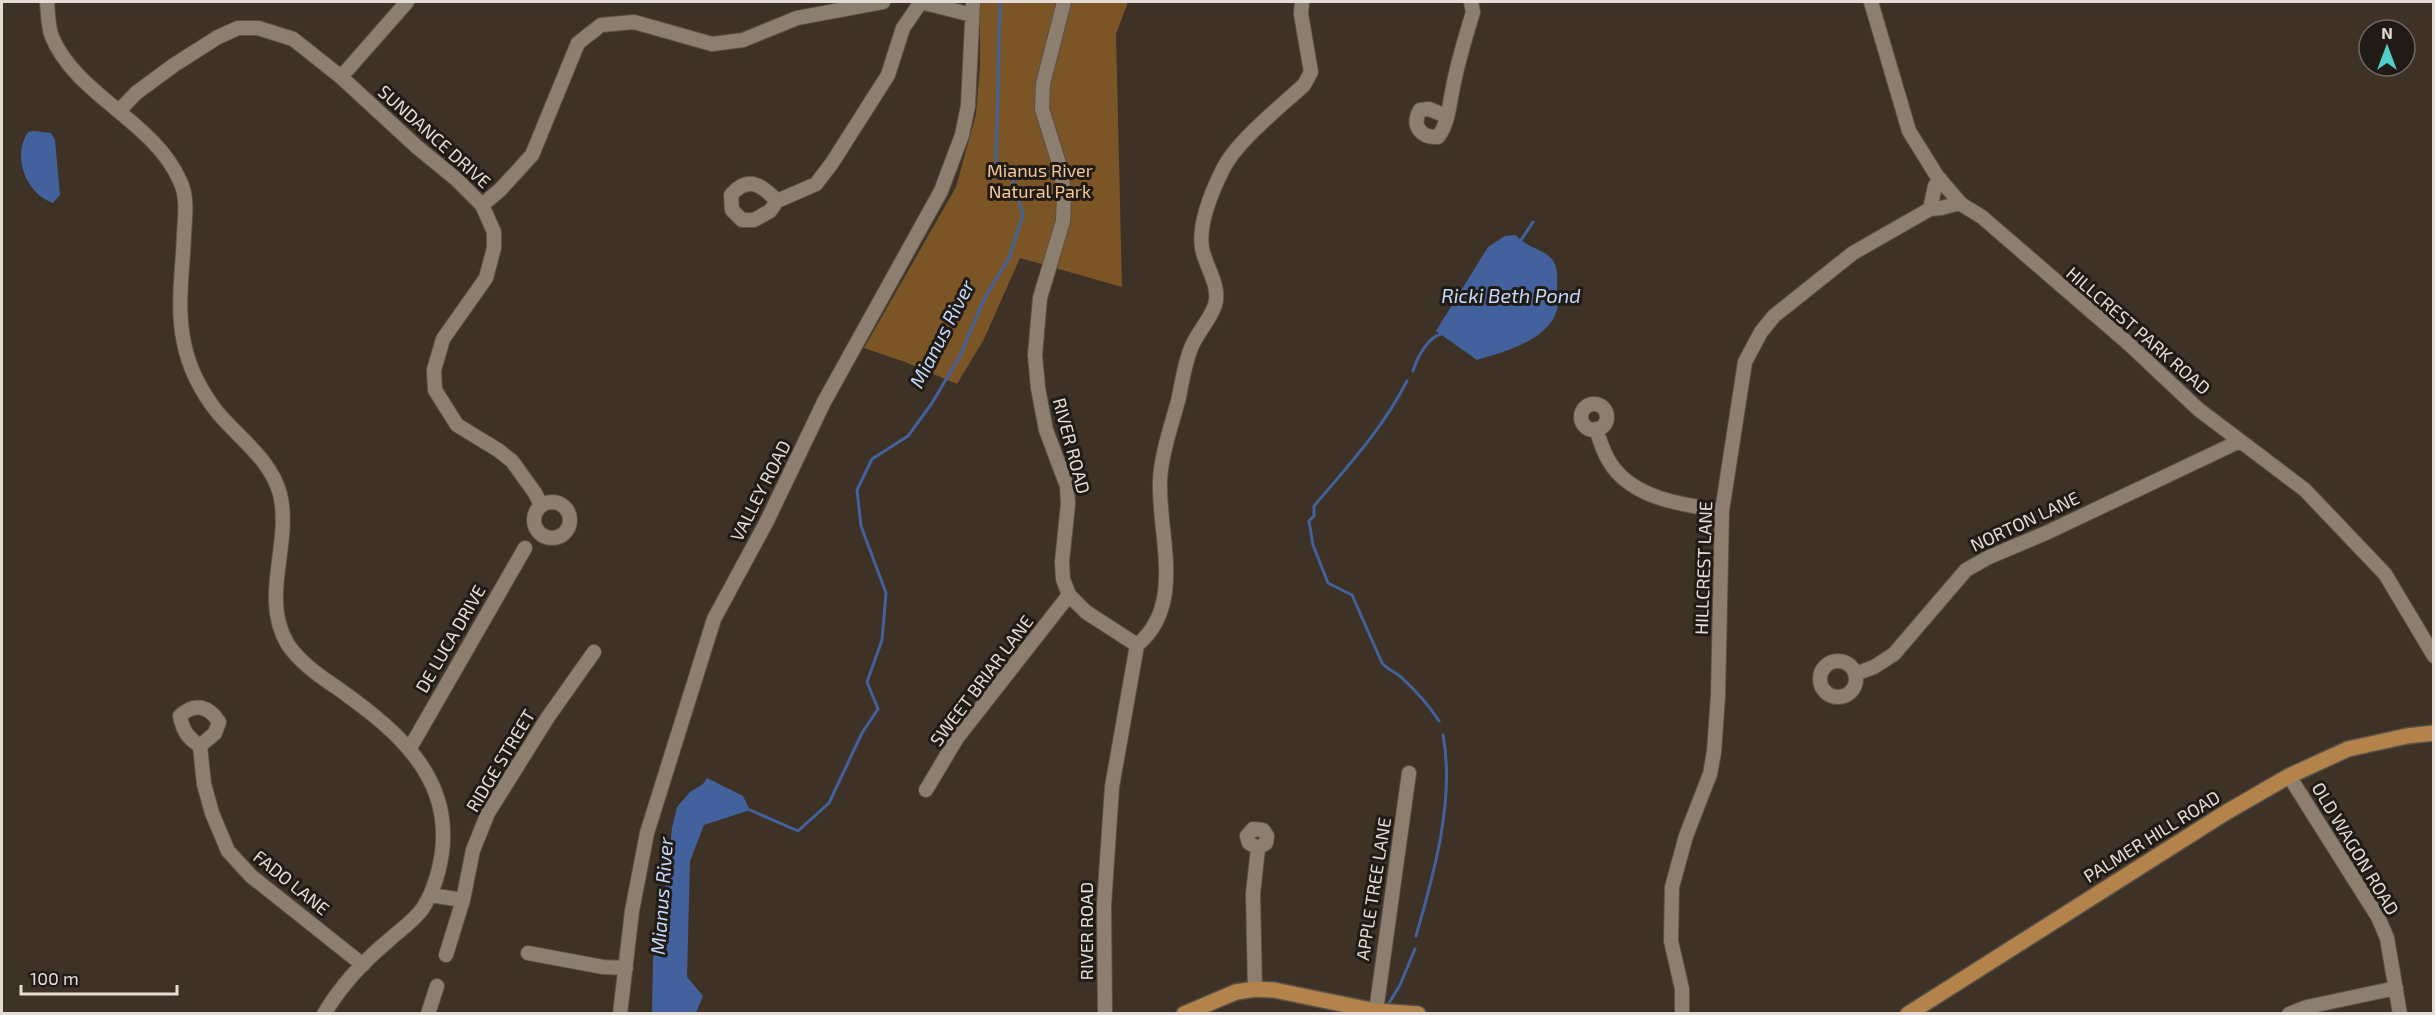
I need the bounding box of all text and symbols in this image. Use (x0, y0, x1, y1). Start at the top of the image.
north arrow (2357, 18, 2417, 78)
text: N (2381, 23, 2393, 42)
street label: SUNDANCE DRIVE (374, 80, 495, 193)
park label: Mianus River Natural Park (987, 159, 1093, 202)
street label: HILLCREST PARK ROAD (2062, 262, 2215, 399)
water label: Mianus River (904, 275, 979, 392)
water label: Ricki Beth Pond (1441, 283, 1581, 307)
street label: RIVER ROAD (1049, 395, 1095, 496)
street label: VALLEY ROAD (725, 436, 795, 545)
street label: NORTON LANE (1967, 486, 2083, 556)
street label: HILLCREST LANE (1690, 501, 1716, 635)
street label: DE LUCA DRIVE (410, 581, 490, 696)
street label: SWEET BRIAR LANE (925, 611, 1038, 750)
street label: RIDGE STREET (461, 705, 540, 816)
street label: OLD WAGON ROAD (2308, 778, 2404, 919)
street label: PALMER HILL ROAD (2079, 785, 2224, 887)
street label: APPLE TREE LANE (1351, 816, 1395, 962)
water label: Mianus River (645, 835, 677, 956)
street label: FADO LANE (249, 845, 334, 919)
street label: RIVER ROAD (1075, 882, 1097, 980)
scale bar (21, 958, 177, 996)
text: 100 m (30, 967, 79, 989)

